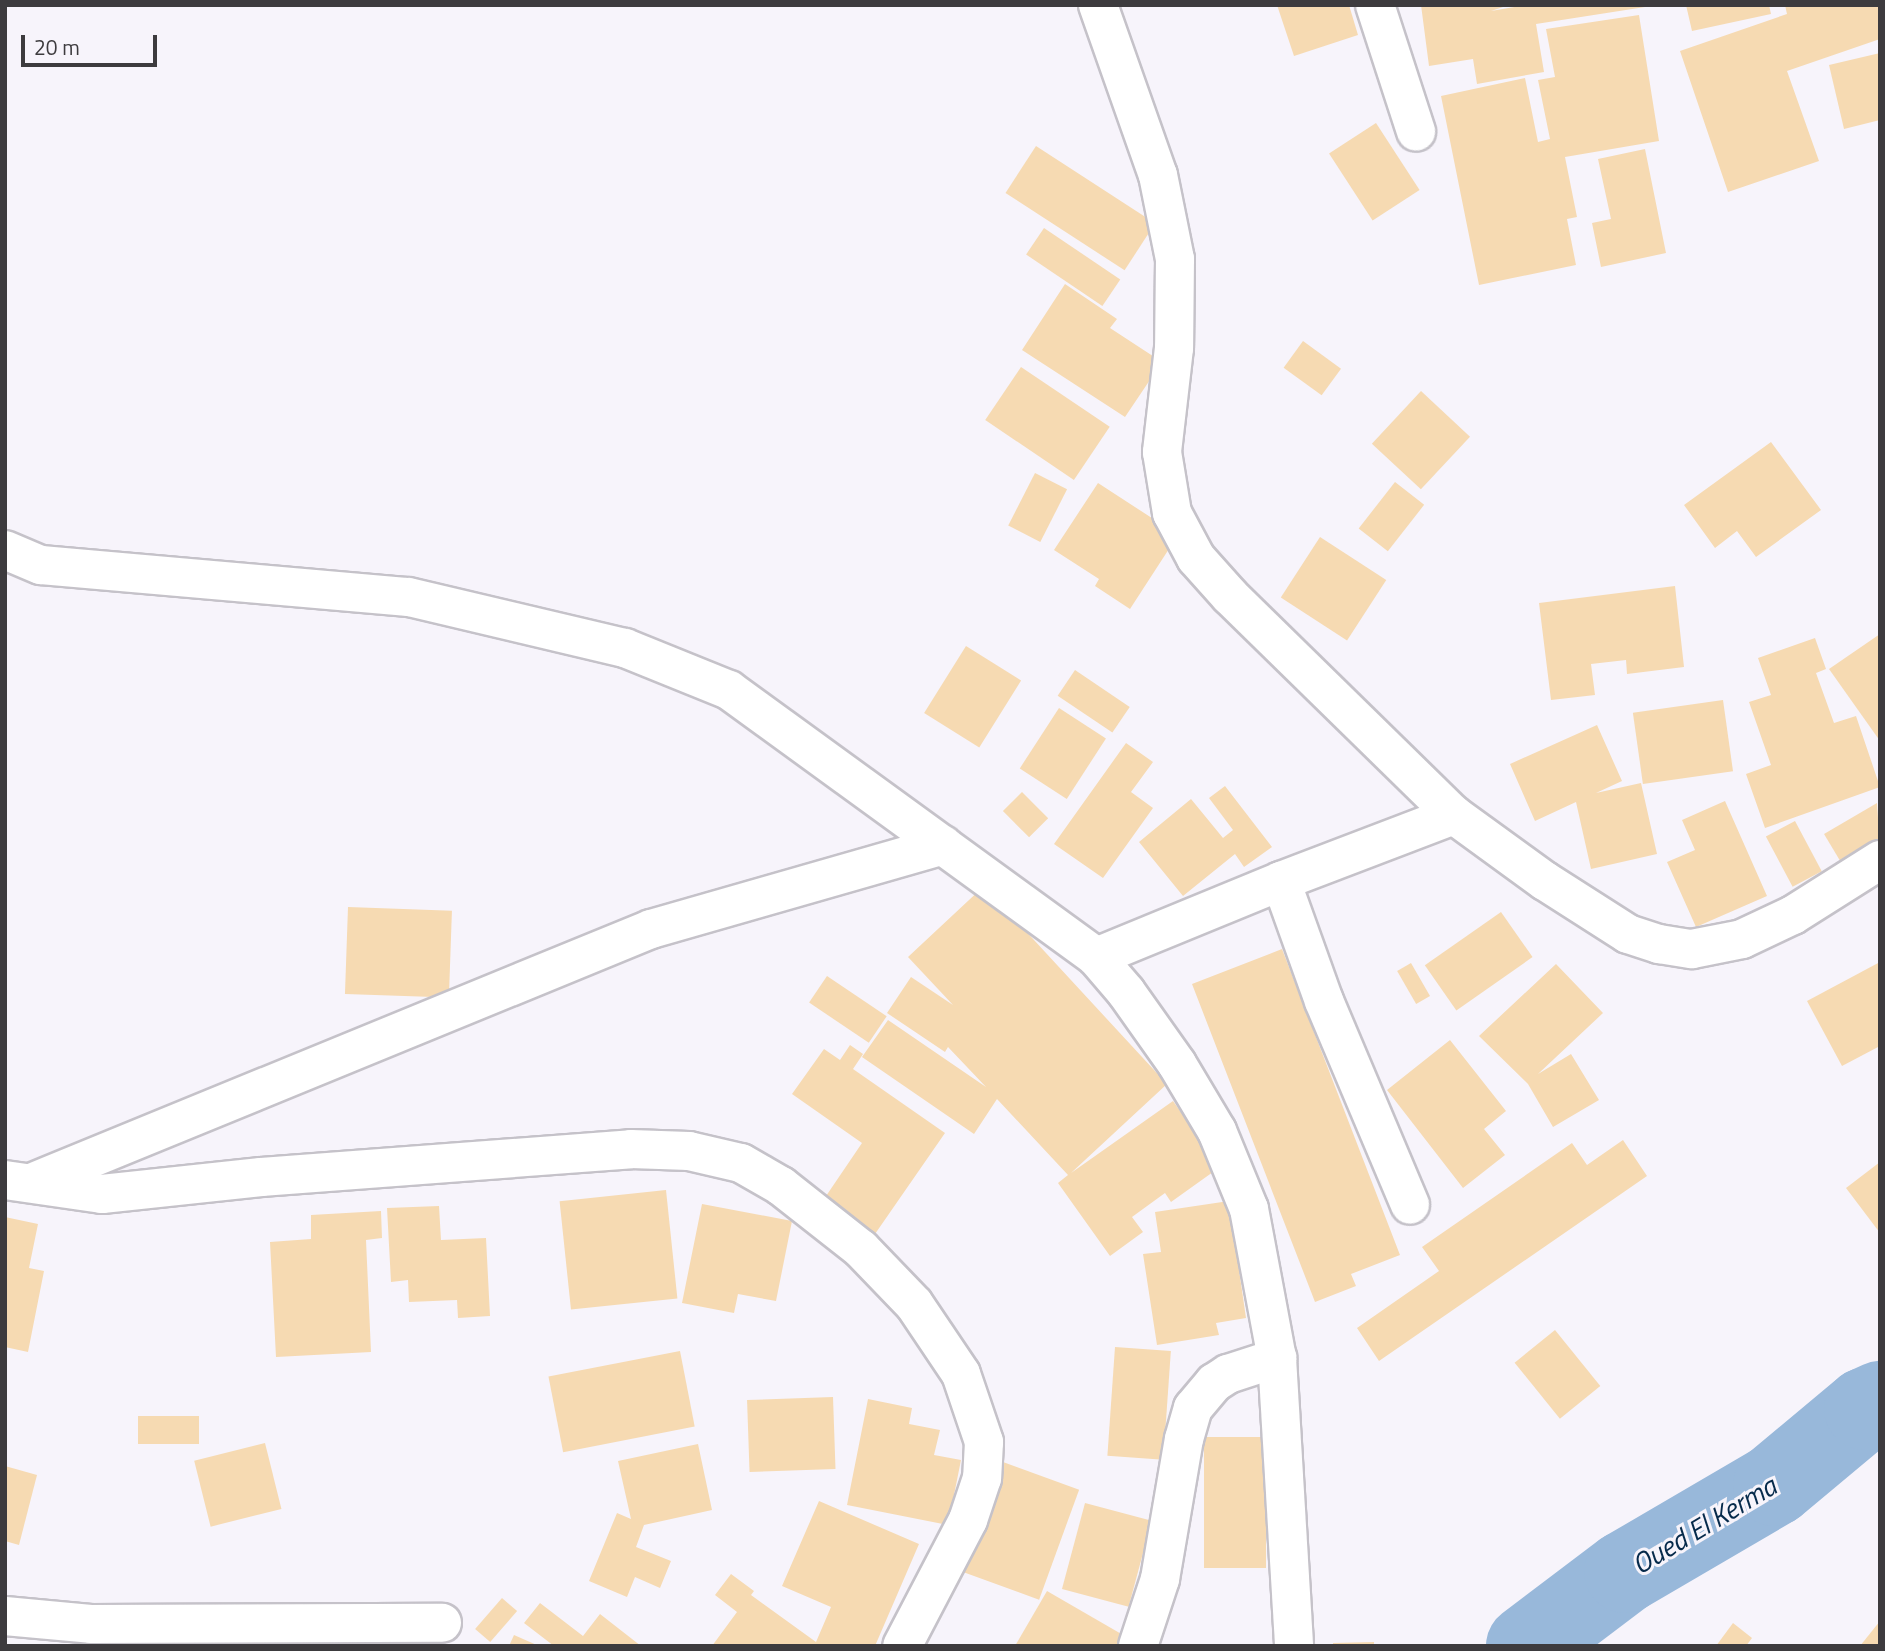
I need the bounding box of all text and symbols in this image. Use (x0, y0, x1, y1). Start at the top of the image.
scale bar (24, 21, 161, 65)
text: 20 m (34, 31, 80, 63)
water label: Oued El Kerma (1626, 1469, 1782, 1581)

